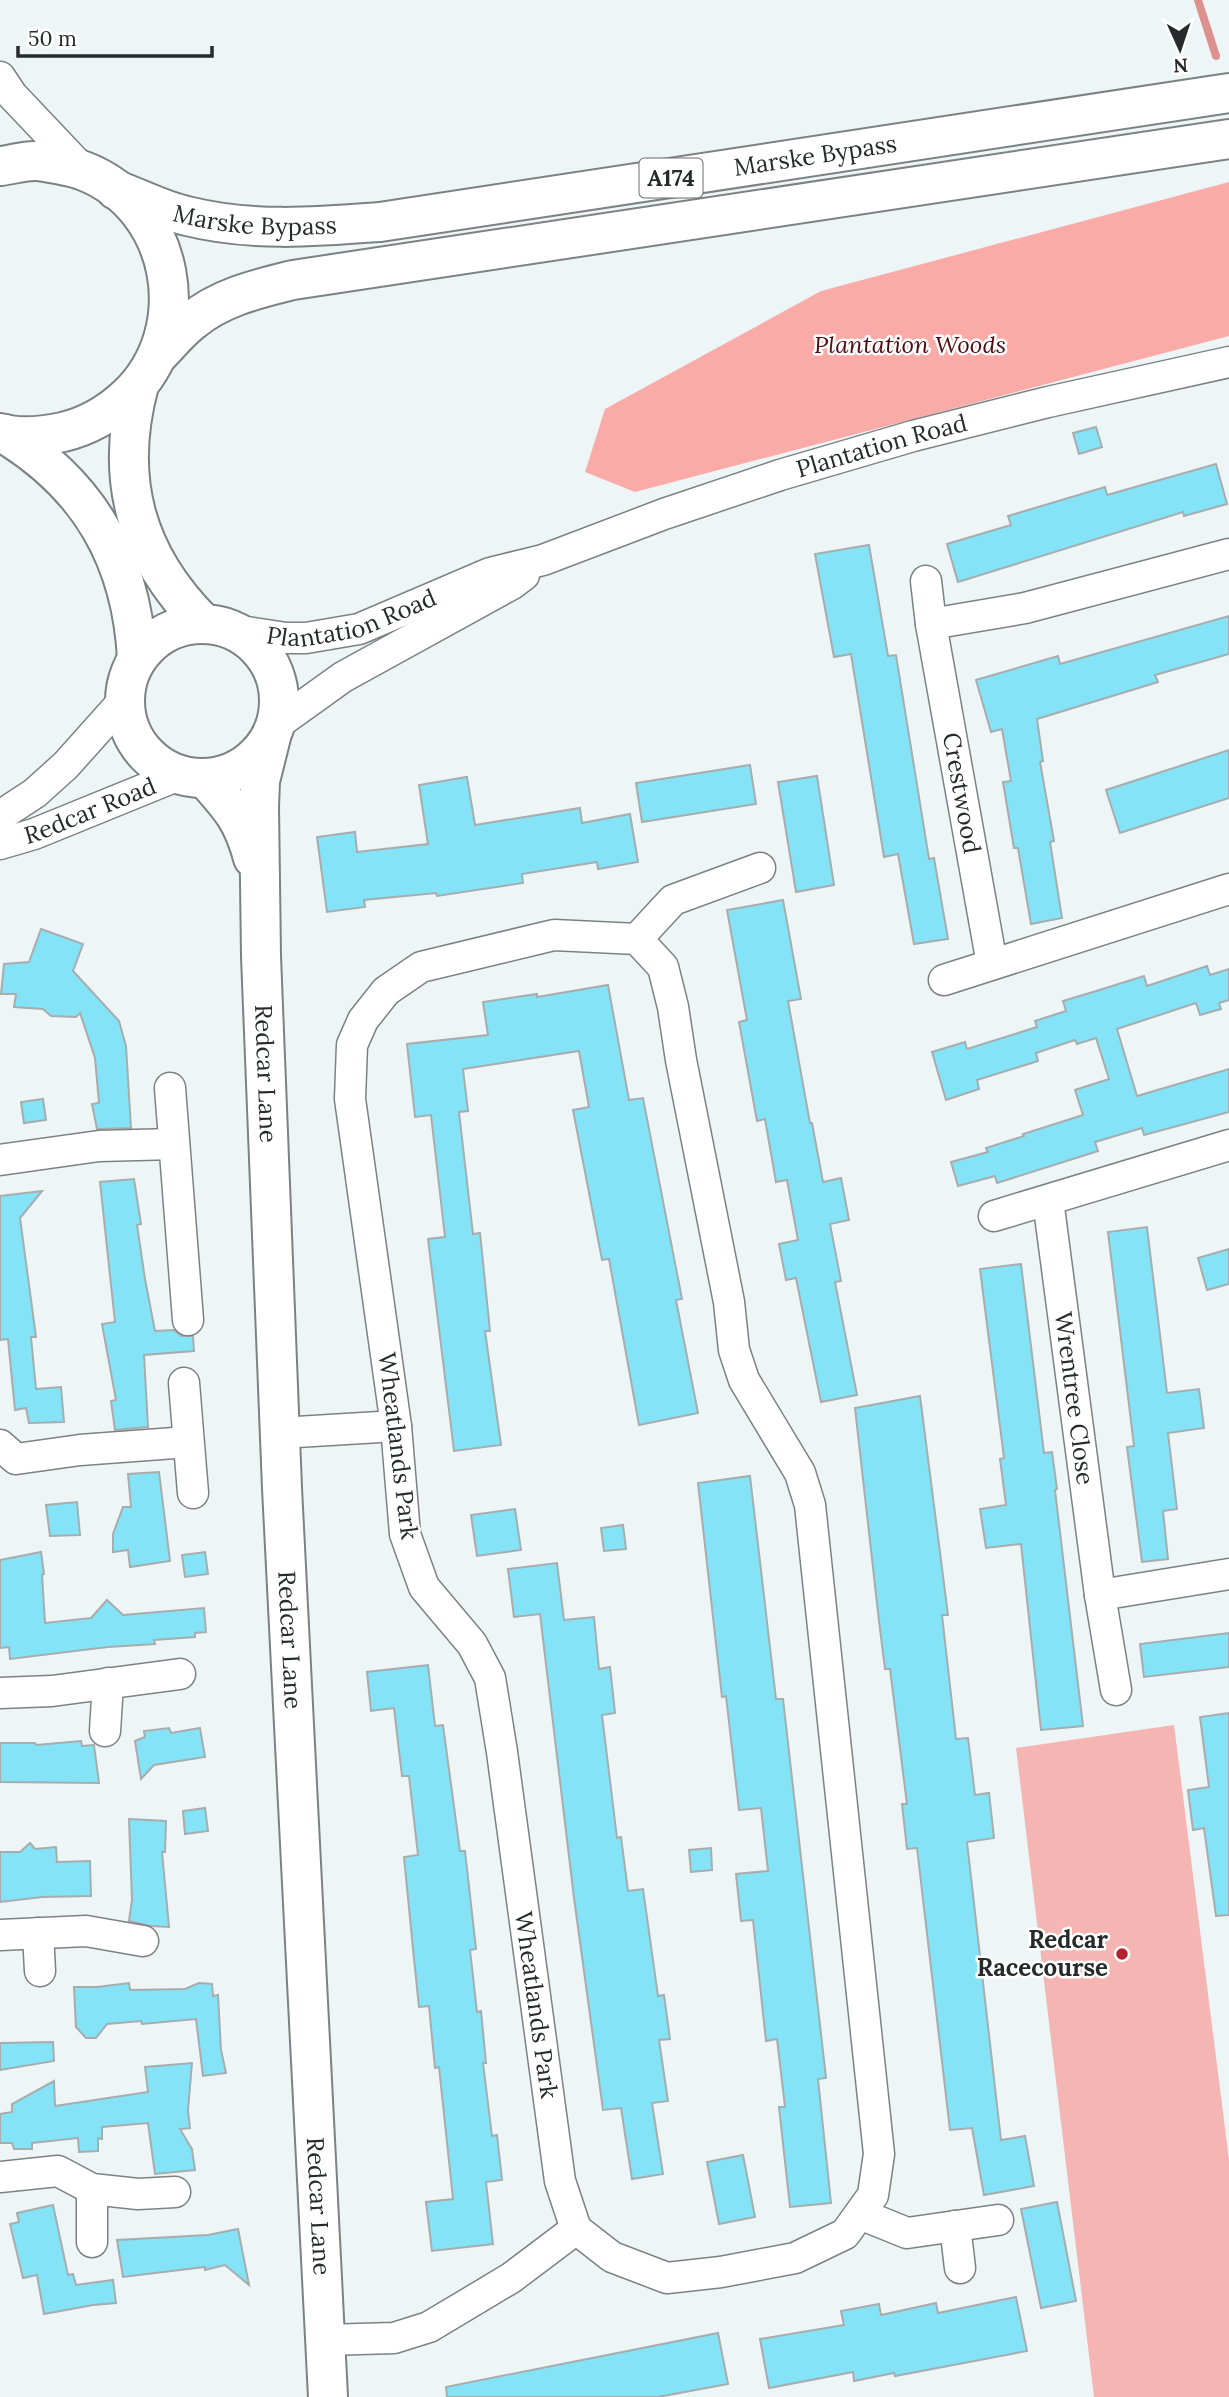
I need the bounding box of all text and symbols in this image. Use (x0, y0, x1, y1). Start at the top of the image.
scale bar (18, 14, 212, 58)
north arrow (1145, 14, 1215, 84)
text: 50 m (28, 25, 77, 52)
text: N (1173, 54, 1189, 78)
street label: Marske Bypass (732, 128, 899, 183)
road number: A174 (640, 158, 702, 197)
street label: Marske Bypass (170, 197, 337, 242)
park label: Plantation Woods (814, 329, 1006, 360)
street label: Plantation Road (793, 407, 970, 484)
street label: Plantation Road (264, 582, 441, 654)
street label: Crestwood (936, 730, 988, 856)
street label: Redcar Road (21, 770, 160, 851)
street label: Redcar Lane (248, 1004, 284, 1143)
street label: Wrentree Close (1048, 1310, 1101, 1487)
street label: Wheatlands Park (372, 1351, 425, 1541)
street label: Redcar Lane (271, 1570, 309, 1710)
street label: Wheatlands Park (508, 1909, 565, 2101)
place label: Redcar Racecourse (977, 1924, 1108, 1983)
marker: Redcar Racecourse (1114, 1946, 1130, 1962)
street label: Redcar Lane (300, 2136, 338, 2276)

